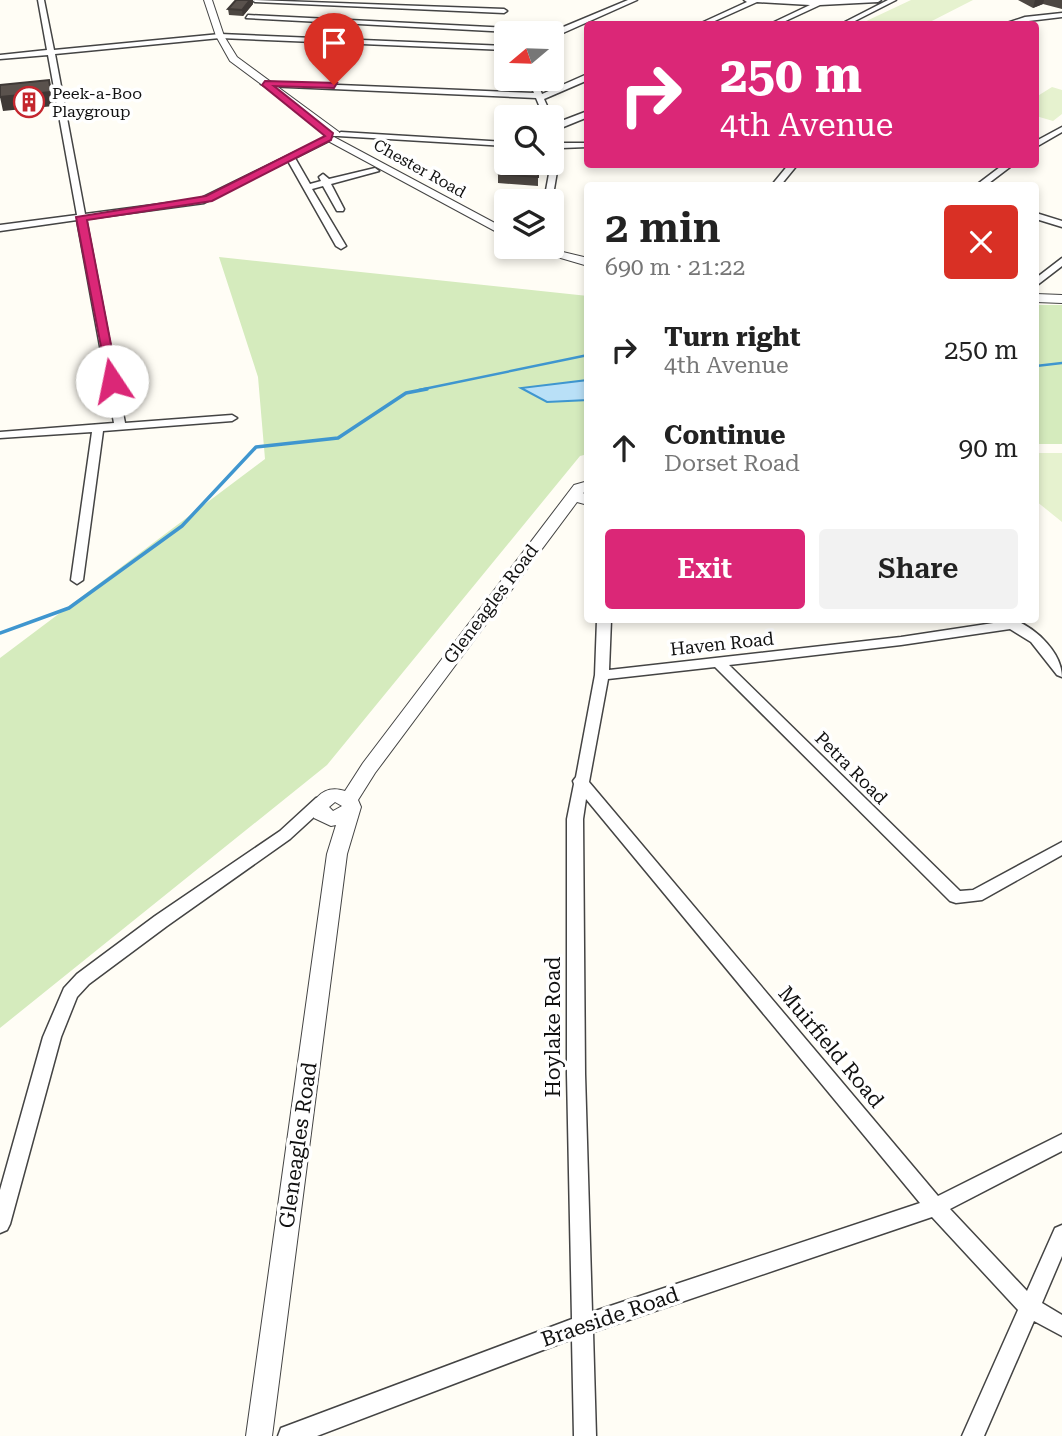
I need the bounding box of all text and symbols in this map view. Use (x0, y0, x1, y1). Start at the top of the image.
pin (304, 13, 364, 85)
north arrow (494, 21, 564, 91)
map controls (494, 21, 564, 259)
icon: arrive (315, 24, 353, 62)
text: 250 m (720, 47, 862, 104)
icon: right (605, 49, 696, 140)
place label: Peek-a-Boo Playgroup (52, 84, 142, 121)
building icon: Peek-a-Boo Playgroup (12, 85, 46, 119)
button: search (494, 105, 564, 175)
text: 4th Avenue (720, 106, 893, 144)
street label: Chester Road (370, 135, 469, 202)
button: layers (494, 189, 564, 259)
text: 2 min (605, 203, 721, 252)
button: close (944, 205, 1018, 279)
text: 690 m · 21:22 (605, 254, 745, 281)
text: Turn right (664, 322, 800, 352)
icon: right (605, 331, 643, 369)
text: 250 m (944, 335, 1018, 365)
position arrow (75, 344, 149, 418)
text: 4th Avenue (664, 352, 789, 379)
text: Continue (664, 420, 786, 450)
icon: ahead (605, 429, 643, 467)
text: 90 m (959, 433, 1018, 463)
text: Dorset Road (664, 450, 800, 477)
button: Exit (605, 529, 805, 609)
button: Share (819, 529, 1018, 609)
street label: Gleneagles Road (439, 540, 542, 667)
street label: Haven Road (669, 628, 775, 659)
street label: Petra Road (811, 727, 892, 808)
street label: Hoylake Road (541, 956, 565, 1098)
street label: Muirfield Road (773, 982, 889, 1113)
street label: Gleneagles Road (274, 1060, 322, 1230)
street label: Braeside Road (538, 1282, 682, 1352)

